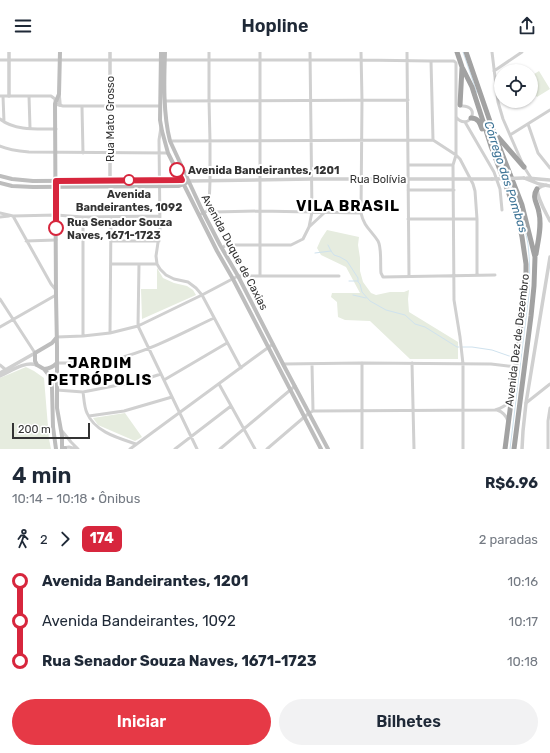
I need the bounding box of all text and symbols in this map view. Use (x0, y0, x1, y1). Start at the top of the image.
icon: menu (12, 15, 34, 37)
text: Hopline (241, 15, 309, 37)
icon: share (516, 15, 538, 37)
map controls (494, 64, 538, 108)
button: locate (494, 64, 538, 108)
street label: Rua Mato Grosso (104, 76, 117, 162)
water label: Córrego das Pombas (481, 119, 531, 235)
marker: Avenida Bandeirantes, 1201 (169, 162, 185, 178)
place label: Avenida Bandeirantes, 1201 (188, 164, 339, 177)
street label: Rua Bolívia (350, 173, 406, 186)
marker: Avenida Bandeirantes, 1092 (123, 174, 135, 186)
place label: Avenida Bandeirantes, 1092 (76, 188, 182, 214)
street label: Avenida Duque de Caxias (199, 192, 271, 313)
district label: VILA BRASIL (296, 197, 400, 215)
place label: Rua Senador Souza Naves, 1671-1723 (67, 216, 172, 242)
marker: Rua Senador Souza Naves, 1671-1723 (48, 220, 64, 236)
street label: Avenida Dez de Dezembro (503, 273, 532, 407)
district label: JARDIM PETRÓPOLIS (48, 354, 152, 389)
scale bar (12, 421, 90, 440)
text: 200 m (18, 423, 51, 436)
text: 4 min (12, 462, 72, 489)
text: R$6.96 (485, 474, 538, 492)
text: 10:14 – 10:18 · Ônibus (12, 491, 140, 506)
icon: walk (12, 528, 34, 550)
icon: forward (54, 528, 76, 550)
text: 174 (90, 530, 114, 547)
text: 2 (40, 532, 48, 547)
text: 2 paradas (479, 532, 538, 547)
text: Avenida Bandeirantes, 1201 (42, 572, 248, 590)
text: 10:16 (507, 574, 538, 589)
text: Avenida Bandeirantes, 1092 (42, 612, 236, 630)
text: 10:17 (509, 614, 538, 629)
text: Rua Senador Souza Naves, 1671-1723 (42, 652, 317, 670)
text: 10:18 (507, 654, 538, 669)
button: Iniciar (12, 699, 271, 745)
button: Bilhetes (279, 699, 538, 745)

